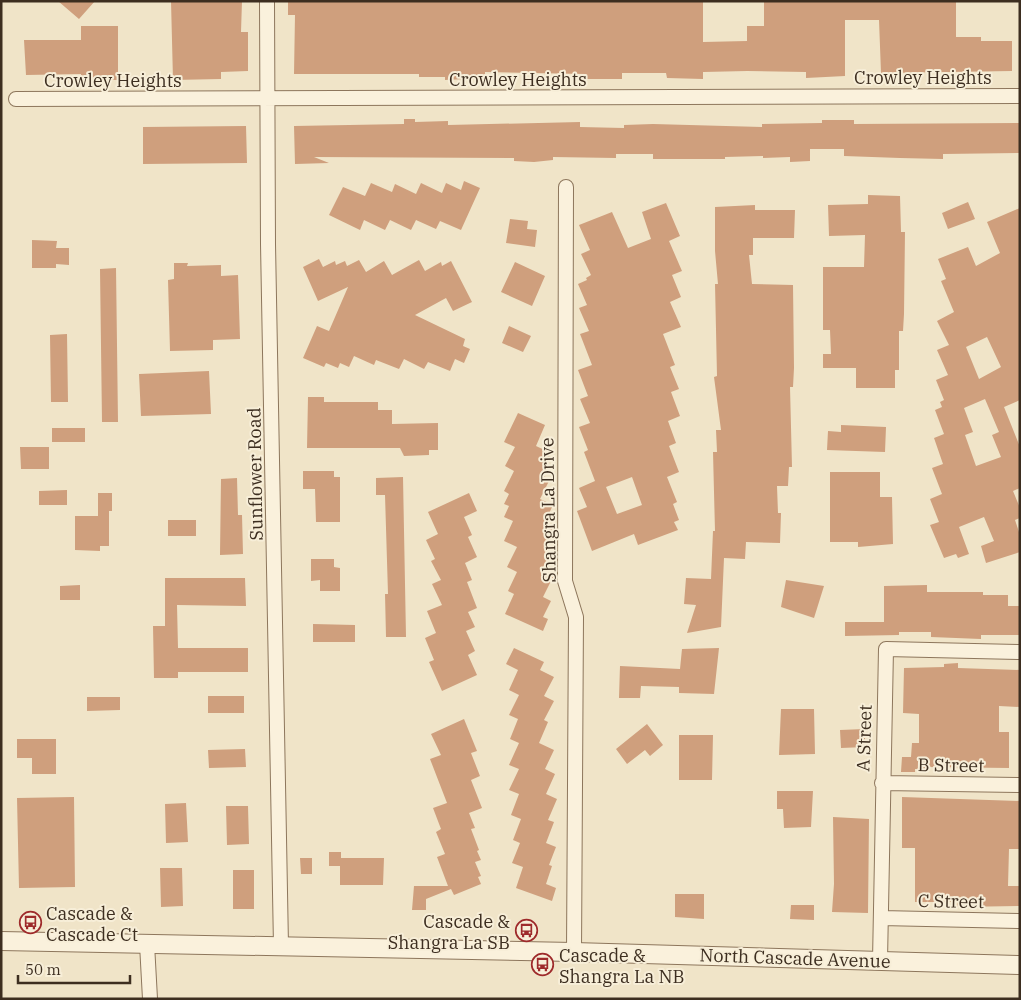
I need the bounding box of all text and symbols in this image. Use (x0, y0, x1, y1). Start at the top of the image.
street label: Crowley Heights (854, 66, 992, 89)
street label: Crowley Heights (449, 68, 587, 91)
street label: Crowley Heights (44, 69, 182, 92)
street label: Sunflower Road (242, 407, 268, 541)
street label: Shangra La Drive (535, 437, 561, 583)
street label: A Street (851, 704, 877, 772)
street label: B Street (917, 753, 985, 777)
street label: C Street (918, 889, 984, 913)
place label: Cascade & Cascade Ct (46, 902, 138, 946)
place label: Cascade & Shangra La SB (388, 910, 510, 954)
bus stop icon: Cascade & Cascade Ct (18, 911, 42, 935)
bus stop icon: Cascade & Shangra La SB (514, 919, 538, 943)
street label: North Cascade Avenue (699, 943, 891, 973)
place label: Cascade & Shangra La NB (559, 944, 685, 988)
scale bar (18, 952, 130, 984)
bus stop icon: Cascade & Shangra La NB (531, 953, 555, 977)
text: 50 m (25, 960, 61, 979)

